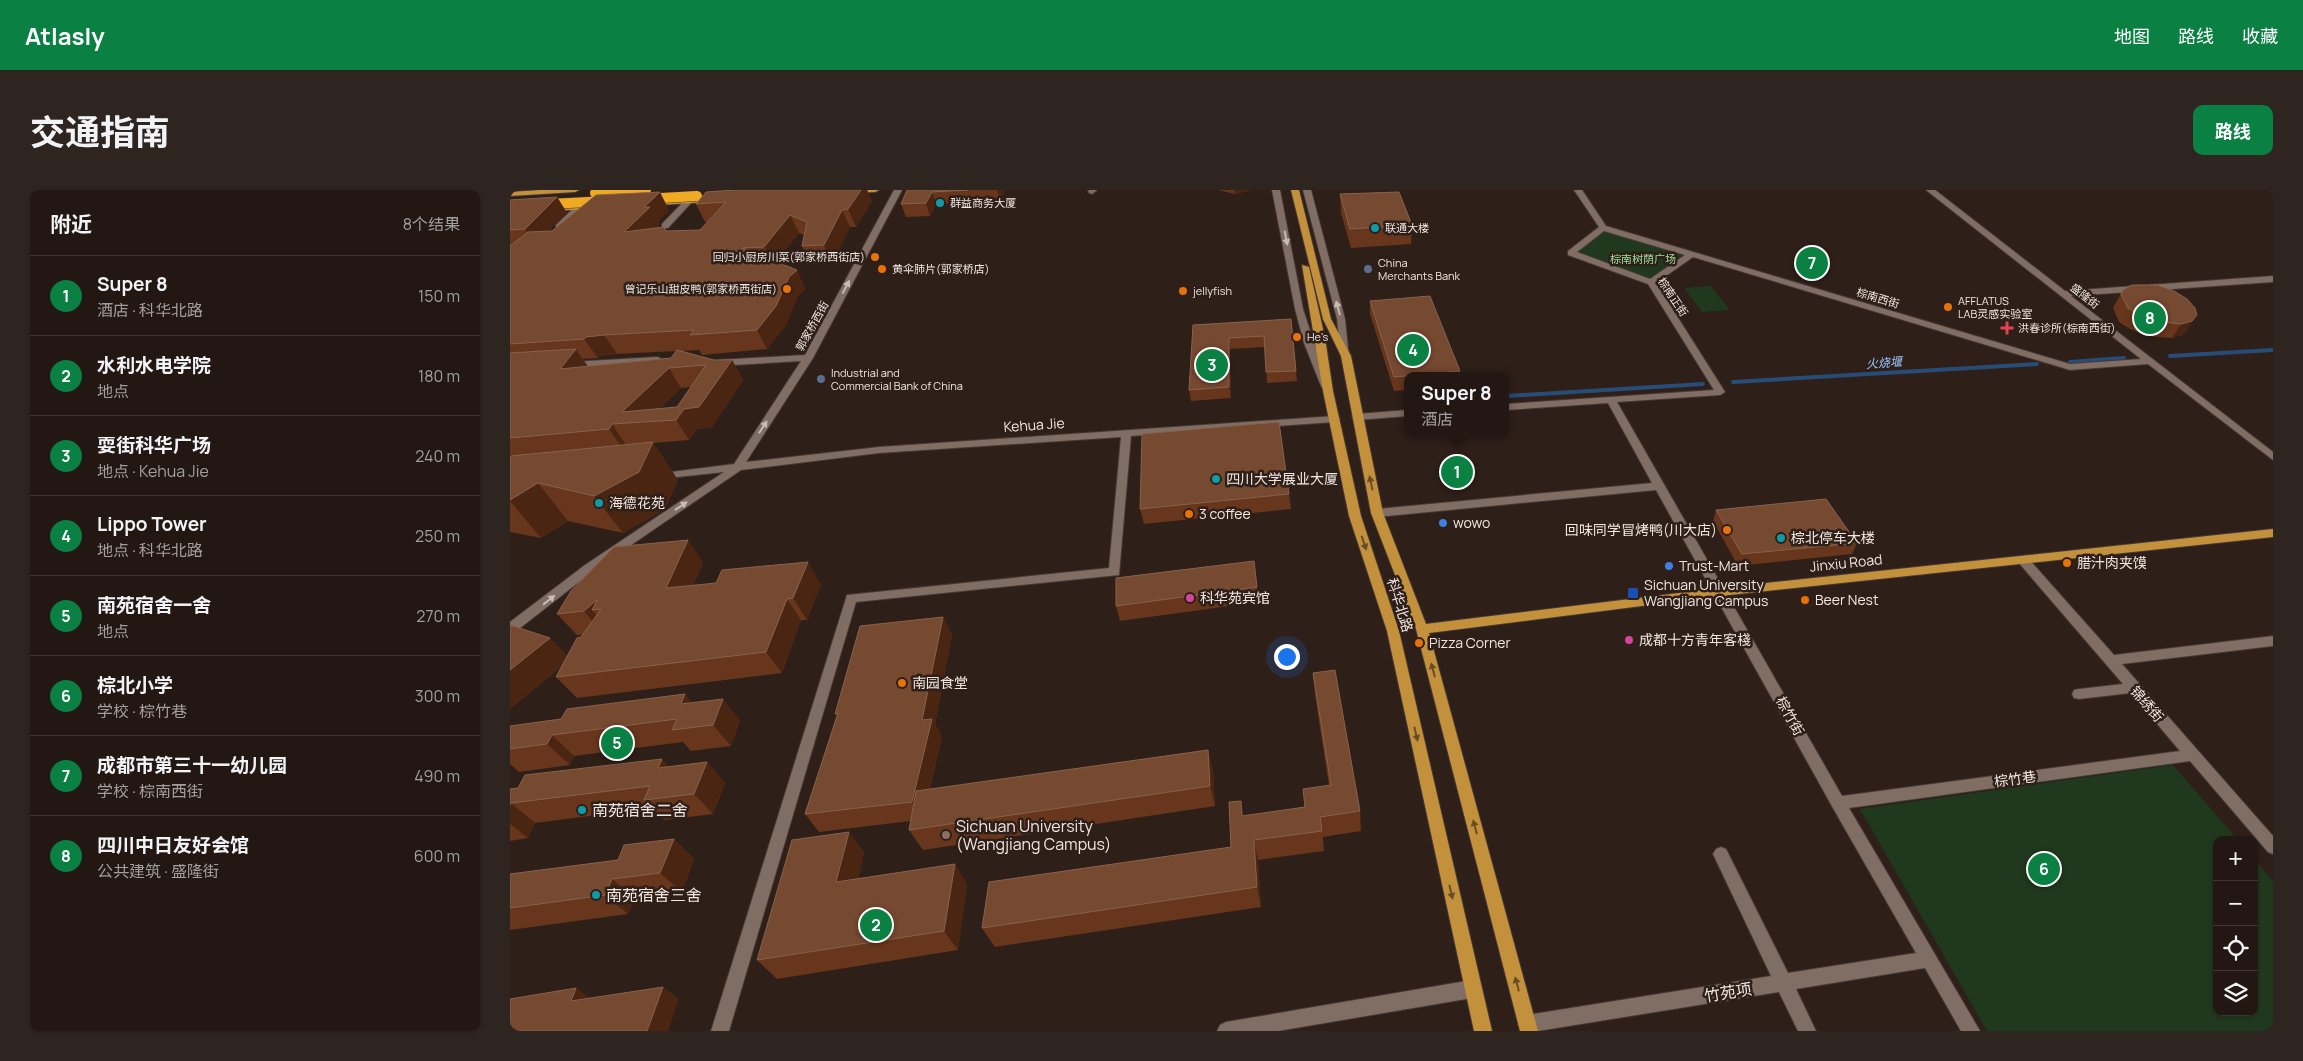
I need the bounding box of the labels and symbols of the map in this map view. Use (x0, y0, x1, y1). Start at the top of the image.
place label: 群益商务大厦 (950, 195, 1016, 210)
marker: 群益商务大厦 (934, 197, 946, 209)
place label: 联通大楼 (1385, 220, 1429, 235)
marker: 联通大楼 (1369, 222, 1381, 234)
one-way arrow (1282, 230, 1290, 246)
pin: 7 (1796, 244, 1828, 282)
place label: 回归小厨房川菜(郭家桥西街店) (713, 249, 865, 264)
marker: 回归小厨房川菜(郭家桥西街店) (869, 251, 881, 263)
park label: 棕南树荫广场 (1610, 251, 1676, 266)
place label: China Merchants Bank (1378, 255, 1461, 283)
place label: 黄伞肺片(郭家桥店) (892, 261, 989, 276)
marker: 黄伞肺片(郭家桥店) (876, 263, 888, 275)
marker: China Merchants Bank (1362, 263, 1374, 275)
street label: 棕南正街 (1655, 274, 1692, 319)
one-way arrow (842, 280, 850, 295)
street label: 盛隆街 (2068, 280, 2103, 312)
place label: 曾记乐山甜皮鸭(郭家桥西街店) (625, 281, 777, 296)
marker: 曾记乐山甜皮鸭(郭家桥西街店) (781, 283, 793, 295)
place label: jellyfish (1192, 283, 1232, 298)
street label: 棕南西街 (1855, 284, 1901, 311)
marker: jellyfish (1177, 285, 1189, 297)
place label: AFFLATUS LAB灵感实验室 (1958, 293, 2032, 321)
street label: 郭家桥西街 (792, 298, 831, 353)
pin: 8 (2134, 299, 2166, 337)
one-way arrow (1334, 300, 1342, 315)
marker: AFFLATUS LAB灵感实验室 (1942, 301, 1954, 313)
place label: 洪春诊所(棕南西街) (2018, 320, 2115, 335)
marker: 洪春诊所(棕南西街) (2000, 321, 2014, 335)
place label: He's (1307, 329, 1328, 344)
marker: He's (1291, 331, 1303, 343)
pin: 4 (1397, 331, 1429, 369)
pin: 3 (1196, 346, 1228, 384)
water label: 火烧堰 (1865, 353, 1905, 372)
place label: Industrial and Commercial Bank of China (831, 365, 963, 393)
marker: Industrial and Commercial Bank of China (815, 373, 827, 385)
street label: Kehua Jie (1003, 413, 1065, 436)
one-way arrow (758, 420, 768, 434)
pin: 1 (1441, 453, 1473, 491)
place label: 四川大学展业大厦 (1226, 469, 1338, 488)
marker: 四川大学展业大厦 (1210, 473, 1222, 485)
one-way arrow (1367, 475, 1375, 490)
place label: 海德花苑 (609, 493, 665, 512)
marker: 海德花苑 (593, 497, 605, 509)
one-way arrow (674, 501, 688, 510)
place label: 3 coffee (1199, 504, 1251, 523)
marker: 3 coffee (1183, 508, 1195, 520)
place label: wowo (1453, 513, 1490, 532)
marker: wowo (1437, 517, 1449, 529)
place label: 回味同学冒烤鸭(川大店) (1565, 520, 1717, 539)
marker: 回味同学冒烤鸭(川大店) (1721, 524, 1733, 536)
place label: 棕北停车大楼 (1791, 528, 1875, 547)
marker: 棕北停车大楼 (1775, 532, 1787, 544)
one-way arrow (1361, 536, 1368, 551)
street label: Jinxiu Road (1809, 549, 1883, 576)
place label: 腊汁肉夹馍 (2077, 553, 2147, 572)
place label: Trust-Mart (1679, 556, 1749, 575)
marker: 腊汁肉夹馍 (2061, 557, 2073, 569)
marker: Trust-Mart (1663, 560, 1675, 572)
street label: 科华北路 (1383, 575, 1418, 634)
place label: Sichuan University Wangjiang Campus (1644, 575, 1768, 610)
marker: Sichuan University Wangjiang Campus (1626, 586, 1640, 600)
place label: 科华苑宾馆 (1200, 588, 1270, 607)
place label: Beer Nest (1815, 590, 1879, 609)
marker: 科华苑宾馆 (1184, 592, 1196, 604)
one-way arrow (542, 594, 555, 605)
marker: Beer Nest (1799, 594, 1811, 606)
place label: 成都十方青年客棧 (1639, 630, 1751, 649)
place label: Pizza Corner (1429, 633, 1511, 652)
marker: 成都十方青年客棧 (1623, 634, 1635, 646)
marker: Pizza Corner (1413, 637, 1425, 649)
your location (1274, 644, 1300, 670)
one-way arrow (1429, 662, 1437, 677)
place label: 南园食堂 (912, 673, 968, 692)
marker: 南园食堂 (896, 677, 908, 689)
street label: 锦绣街 (2126, 682, 2168, 726)
street label: 棕竹街 (1772, 693, 1809, 739)
pin: 5 (601, 724, 633, 762)
one-way arrow (1412, 726, 1420, 741)
street label: 棕竹巷 (1993, 766, 2037, 791)
place label: 南苑宿舍二舍 (592, 799, 688, 821)
marker: 南苑宿舍二舍 (576, 804, 588, 816)
place label: Sichuan University (Wangjiang Campus) (956, 815, 1111, 855)
one-way arrow (1470, 819, 1478, 834)
marker: Sichuan University (Wangjiang Campus) (940, 829, 952, 841)
pin: 6 (2028, 850, 2060, 888)
place label: 南苑宿舍三舍 (606, 884, 702, 906)
one-way arrow (1447, 885, 1455, 900)
marker: 南苑宿舍三舍 (590, 889, 602, 901)
pin: 2 (860, 906, 892, 944)
one-way arrow (1512, 976, 1520, 991)
street label: 竹苑项 (1703, 977, 1753, 1007)

